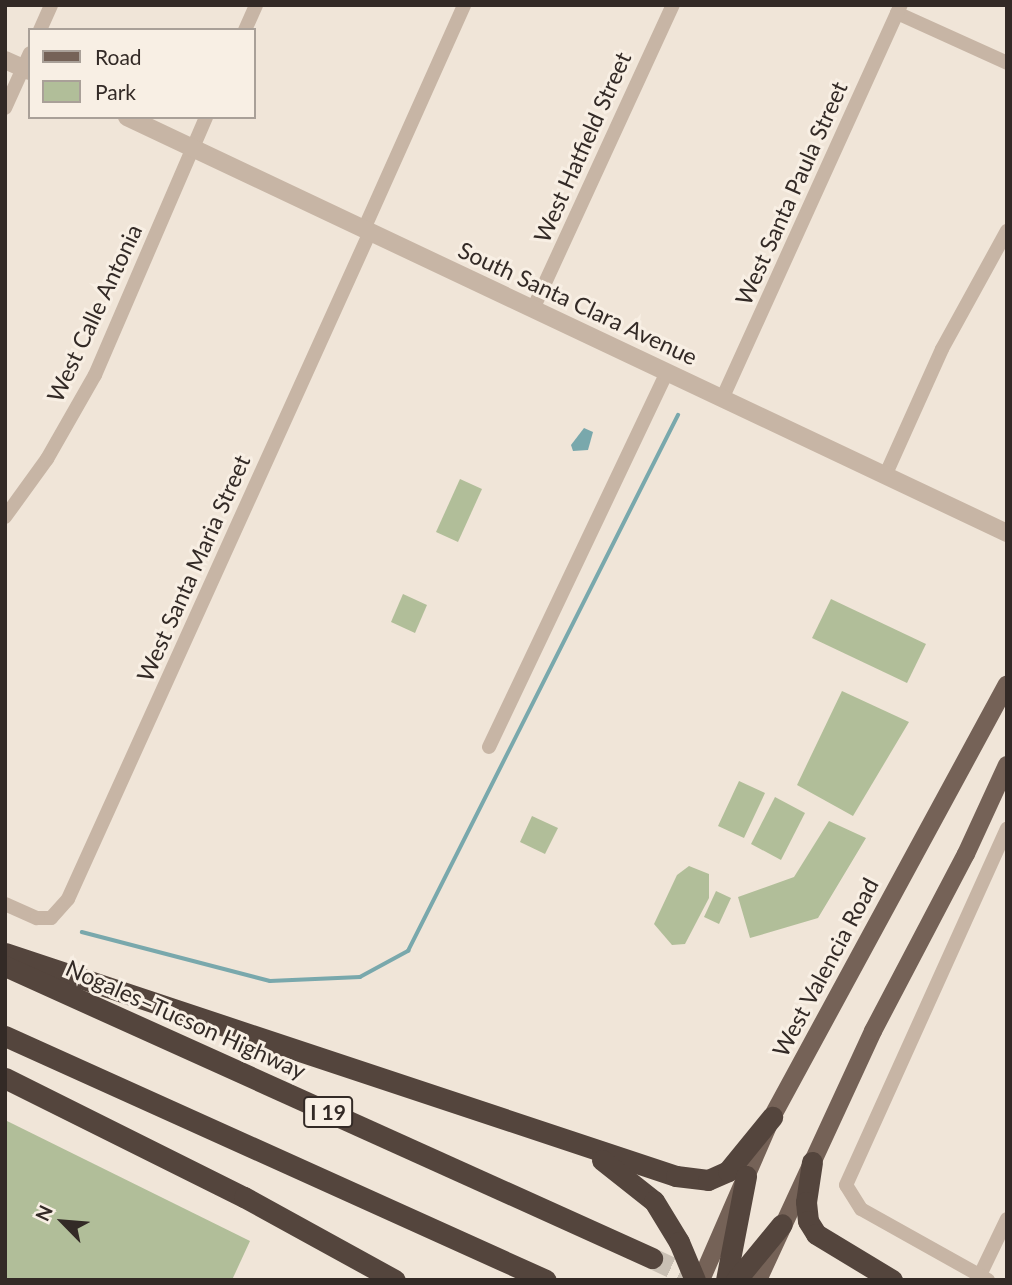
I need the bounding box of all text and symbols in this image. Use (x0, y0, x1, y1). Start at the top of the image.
legend (28, 28, 256, 119)
text: Road (95, 44, 142, 69)
street label: West Hatfield Street (528, 47, 636, 247)
street label: West Santa Paula Street (729, 77, 853, 309)
text: Park (95, 79, 136, 104)
street label: West Calle Antonia (41, 219, 147, 407)
street label: South Santa Clara Avenue (454, 235, 702, 371)
street label: West Santa Maria Street (131, 451, 255, 685)
street label: West Valencia Road (766, 873, 884, 1061)
street label: Nogales–Tucson Highway (62, 954, 310, 1084)
road number: I 19 (302, 1094, 354, 1130)
north arrow (28, 1187, 98, 1257)
text: N (30, 1201, 57, 1224)

